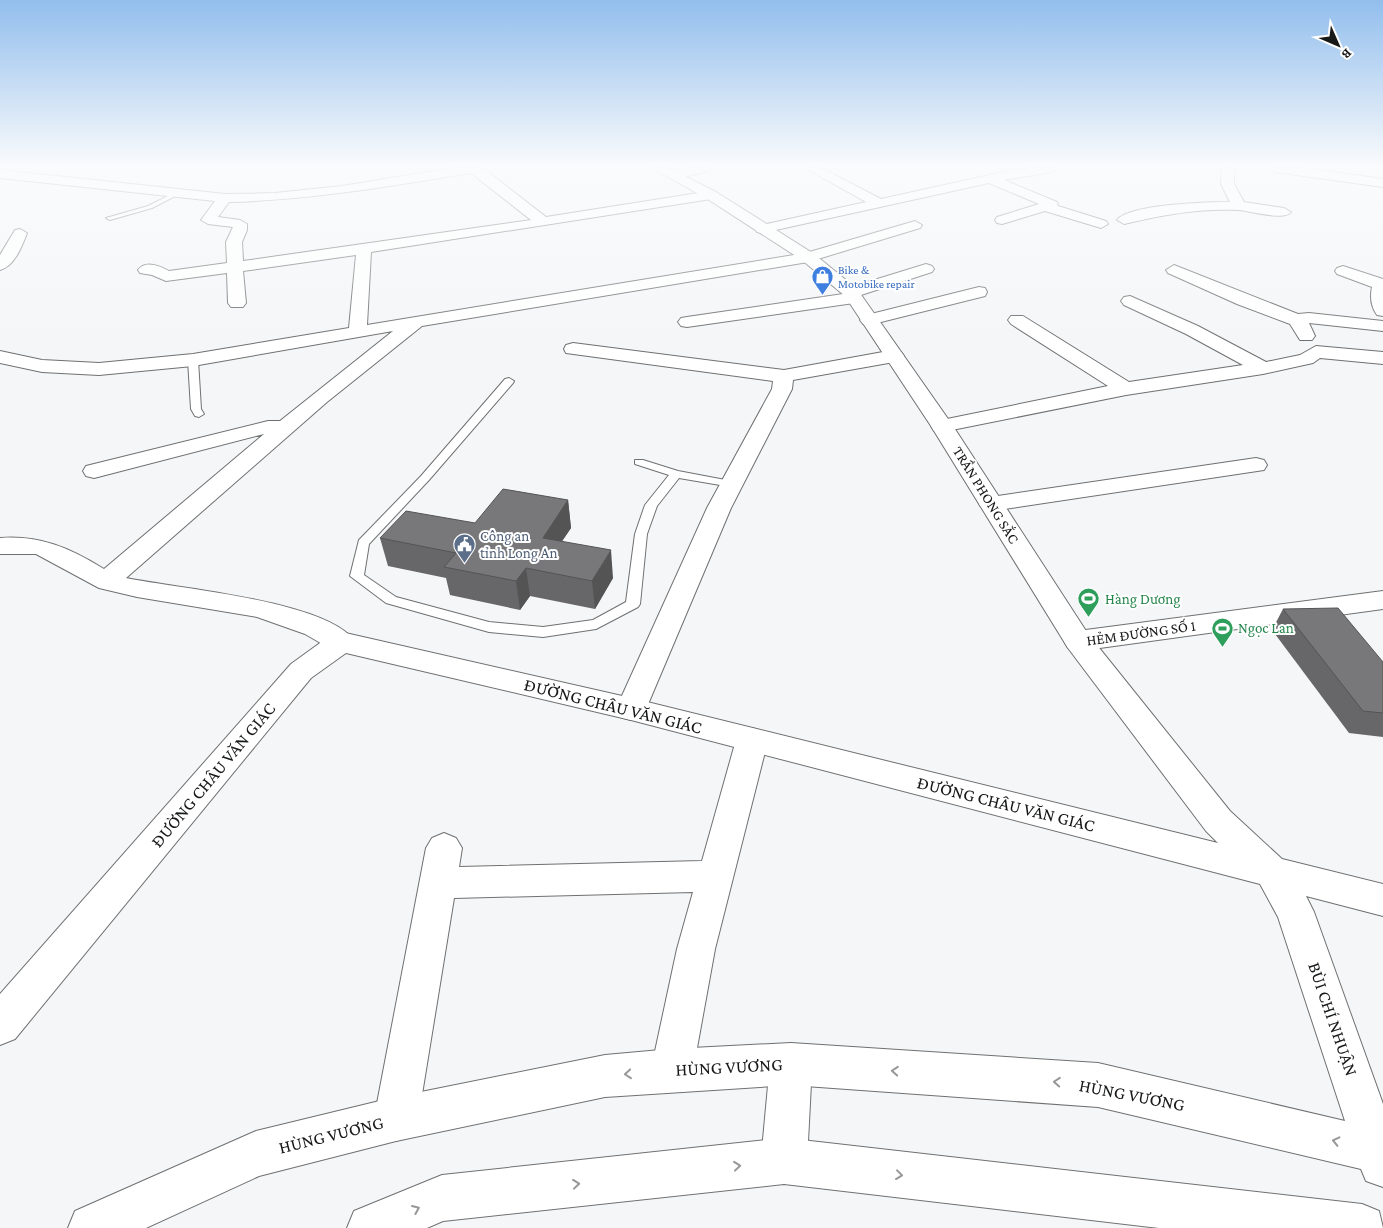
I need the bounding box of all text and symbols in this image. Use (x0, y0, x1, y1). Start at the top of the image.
north arrow (1313, 20, 1363, 70)
text: B (1339, 46, 1356, 63)
place label: Bike & Motobike repair (838, 263, 916, 291)
shop icon: Bike & Motobike repair (810, 265, 834, 296)
street label: TRẦN PHONG SẮC (950, 443, 1024, 547)
place label: Công an tỉnh Long An (480, 528, 557, 562)
public building icon: Công an tỉnh Long An (452, 533, 476, 564)
sports icon: Hàng Dương (1077, 587, 1101, 618)
place label: Hàng Dương (1105, 591, 1181, 608)
street label: HẺM ĐƯỜNG SỐ 1 (1085, 615, 1197, 649)
sports icon: Ngọc Lan (1210, 616, 1234, 647)
place label: Ngọc Lan (1238, 620, 1294, 637)
street label: ĐƯỜNG CHÂU VĂN GIÁC (522, 674, 704, 738)
street label: ĐƯỜNG CHÂU VĂN GIÁC (147, 698, 280, 851)
street label: ĐƯỜNG CHÂU VĂN GIÁC (915, 772, 1097, 836)
street label: BÙI CHÍ NHUẬN (1304, 960, 1362, 1079)
street label: HÙNG VƯƠNG (675, 1054, 783, 1080)
one-way arrow (891, 1065, 899, 1076)
one-way arrow (624, 1068, 632, 1079)
street label: HÙNG VƯƠNG (1077, 1075, 1187, 1115)
one-way arrow (1053, 1077, 1061, 1088)
street label: HÙNG VƯƠNG (277, 1112, 385, 1158)
one-way arrow (1331, 1136, 1340, 1147)
one-way arrow (733, 1161, 741, 1172)
one-way arrow (895, 1169, 903, 1180)
one-way arrow (572, 1179, 580, 1190)
one-way arrow (411, 1205, 420, 1215)

